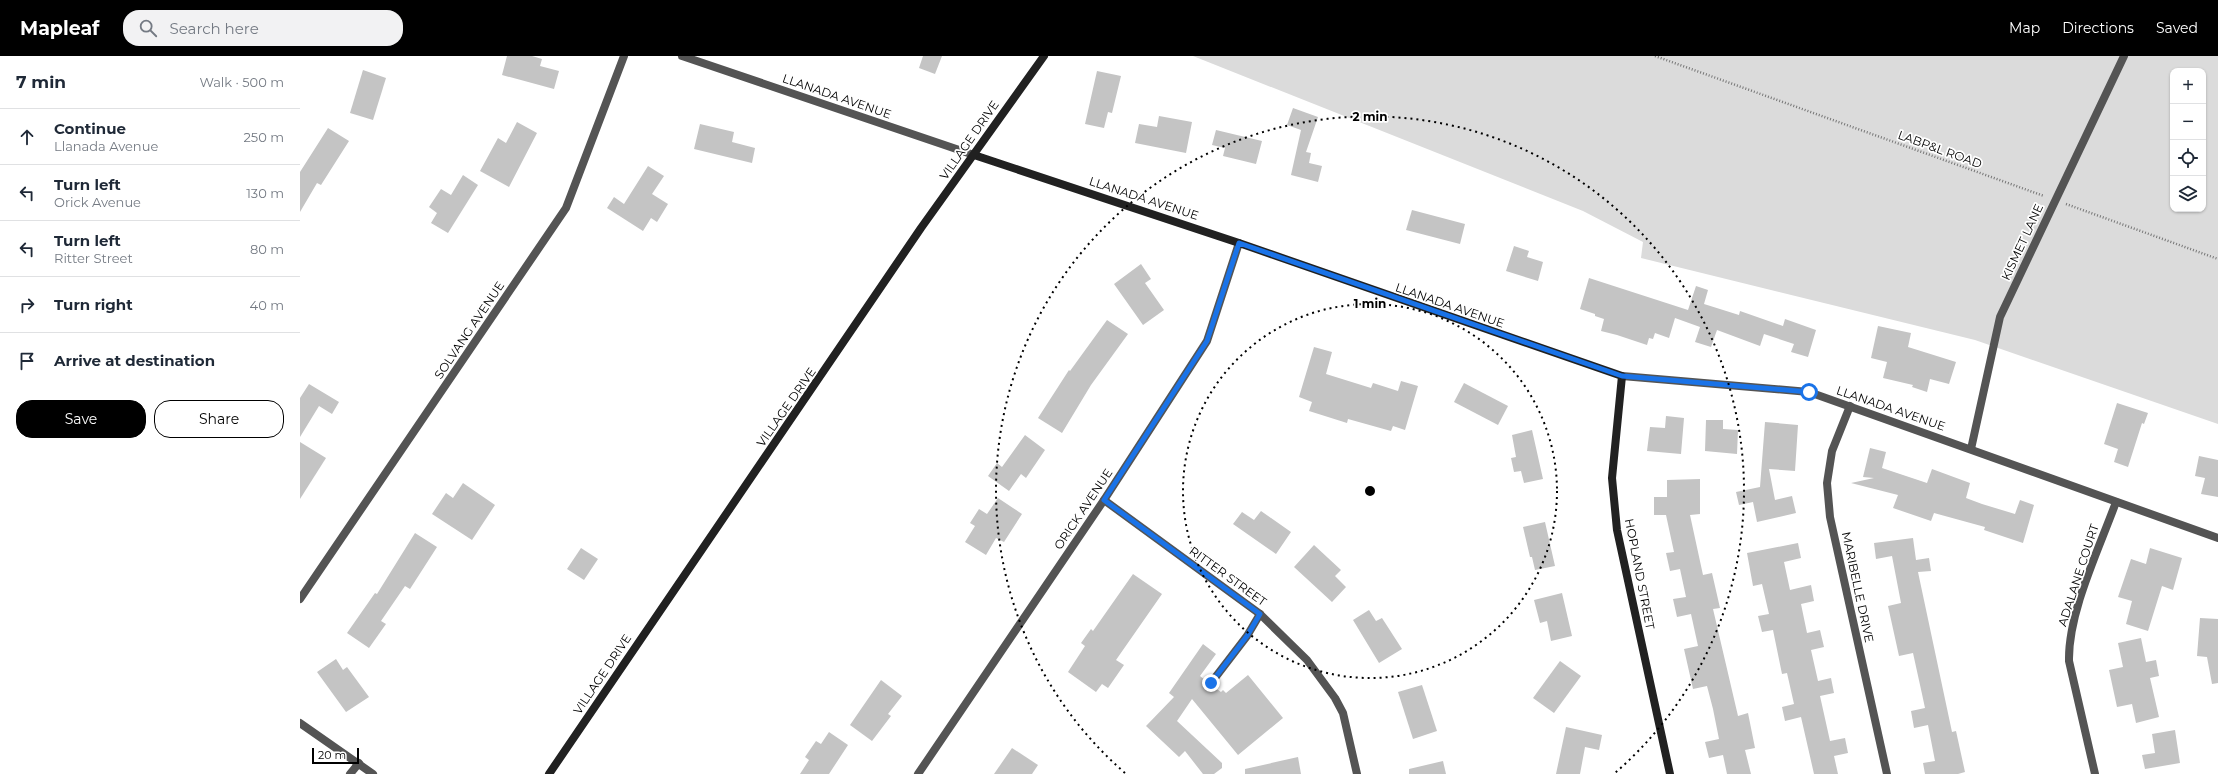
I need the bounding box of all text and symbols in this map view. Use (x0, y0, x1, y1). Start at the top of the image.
search box (123, 10, 403, 46)
text: Mapleaf (20, 17, 99, 40)
icon: search (137, 17, 159, 39)
text: Search here (169, 19, 259, 38)
text: Map (2009, 19, 2040, 37)
text: Directions (2062, 19, 2134, 37)
text: Saved (2156, 19, 2198, 37)
map controls (2170, 68, 2206, 212)
button: + (2170, 68, 2206, 104)
street label: LLANADA AVENUE (781, 70, 893, 122)
text: 7 min (16, 72, 66, 92)
text: Walk · 500 m (199, 74, 284, 90)
street label: VILLAGE DRIVE (936, 98, 1002, 182)
button: − (2170, 104, 2206, 140)
text: 2 min (1353, 109, 1387, 124)
text: Continue (54, 119, 126, 138)
icon: ahead (16, 126, 38, 148)
street label: LABP&L ROAD (1896, 127, 1984, 171)
text: 250 m (243, 129, 284, 145)
text: Llanada Avenue (54, 138, 158, 154)
button: locate (2170, 140, 2206, 176)
street label: LLANADA AVENUE (1087, 173, 1201, 223)
text: Turn left (54, 175, 121, 194)
button: layers (2170, 176, 2206, 212)
icon: left (16, 182, 38, 204)
text: 130 m (246, 185, 284, 201)
text: Orick Avenue (54, 194, 141, 210)
street label: KISMET LANE (1998, 201, 2046, 283)
text: Turn left (54, 231, 121, 250)
icon: left (16, 238, 38, 260)
text: 80 m (250, 241, 284, 257)
text: Ritter Street (54, 250, 133, 266)
street label: SOLVANG AVENUE (431, 278, 507, 382)
street label: LLANADA AVENUE (1394, 279, 1506, 331)
icon: right (16, 294, 38, 316)
text: Turn right (54, 295, 133, 314)
text: 1 min (1354, 296, 1386, 311)
text: 40 m (250, 297, 284, 313)
icon: arrive (16, 350, 38, 372)
text: Arrive at destination (54, 351, 215, 370)
street label: VILLAGE DRIVE (753, 365, 819, 449)
street label: LLANADA AVENUE (1835, 382, 1947, 434)
route start (1800, 383, 1818, 401)
button: Save (16, 400, 146, 438)
button: Share (154, 400, 284, 438)
street label: ORICK AVENUE (1050, 466, 1116, 552)
centre of rings (1363, 484, 1377, 498)
street label: HOPLAND STREET (1622, 517, 1658, 631)
street label: ADALANE COURT (2054, 522, 2102, 628)
street label: MARIBELLE DRIVE (1839, 530, 1877, 644)
street label: RITTER STREET (1186, 543, 1270, 609)
street label: VILLAGE DRIVE (570, 631, 634, 717)
route end (1202, 674, 1220, 692)
scale bar (312, 746, 359, 765)
text: 20 m (318, 748, 346, 762)

